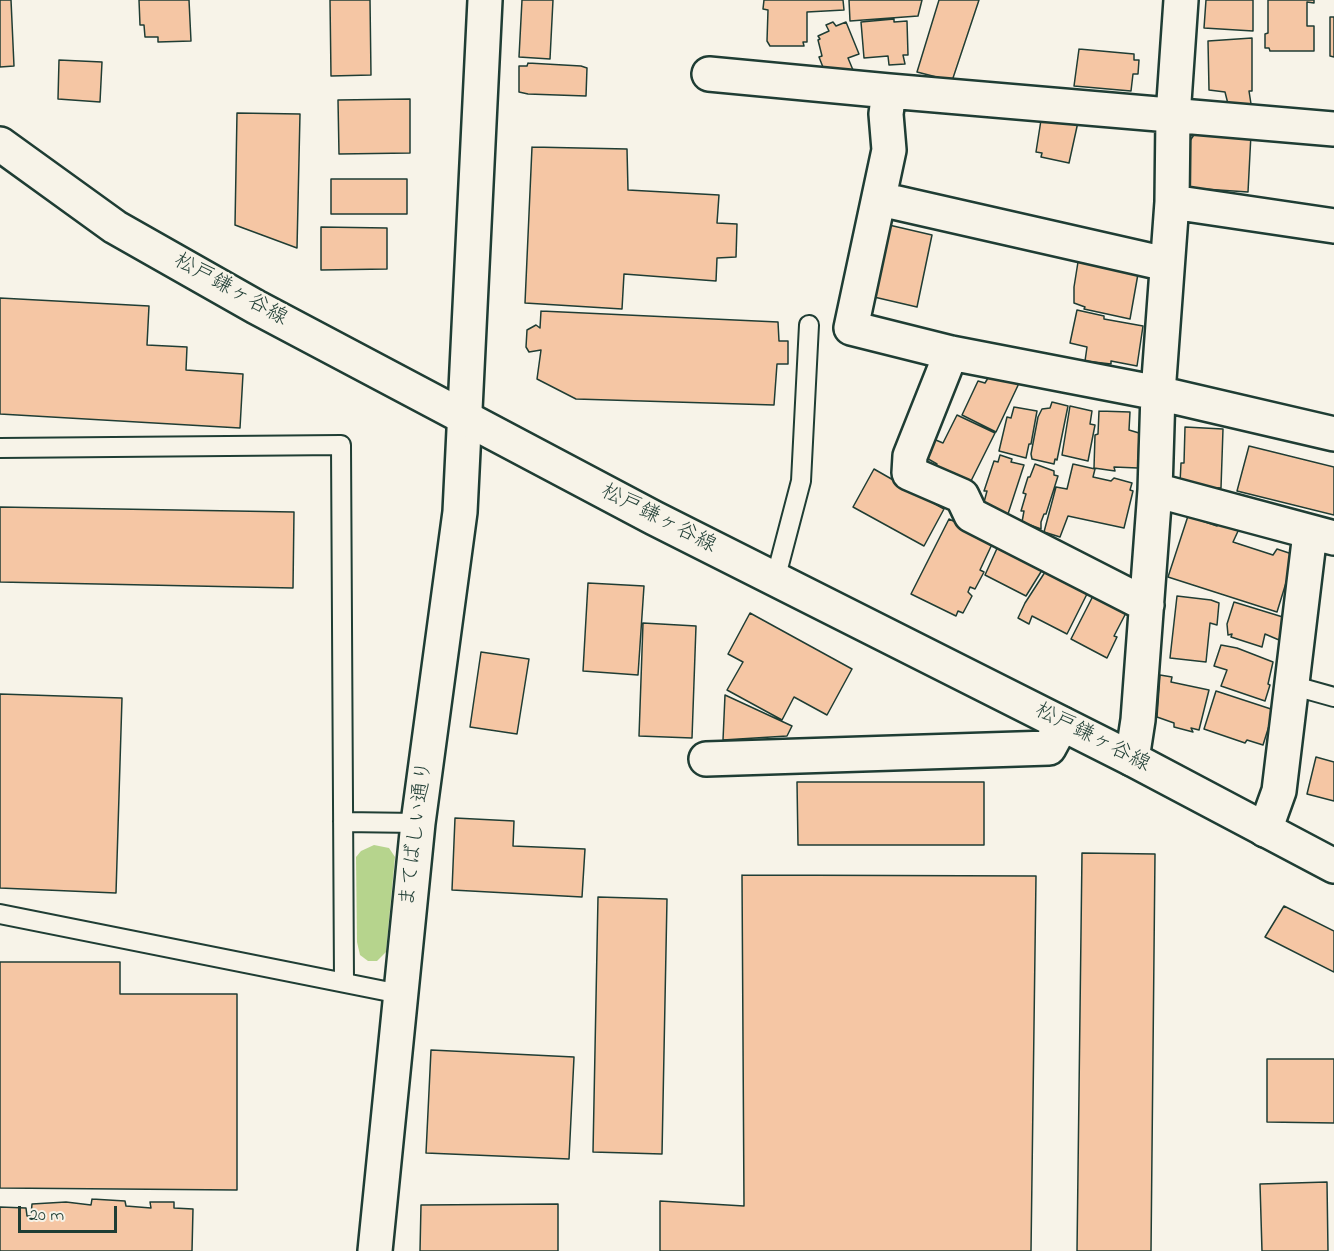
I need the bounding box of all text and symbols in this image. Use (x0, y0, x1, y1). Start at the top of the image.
street label: 松戸鎌ヶ谷線 (169, 249, 291, 333)
street label: 松戸鎌ヶ谷線 (596, 480, 720, 560)
street label: 松戸鎌ヶ谷線 (1030, 699, 1154, 779)
street label: まてばしい通り (397, 760, 439, 908)
scale bar (21, 1194, 120, 1232)
text: 20 m (29, 1203, 64, 1229)

